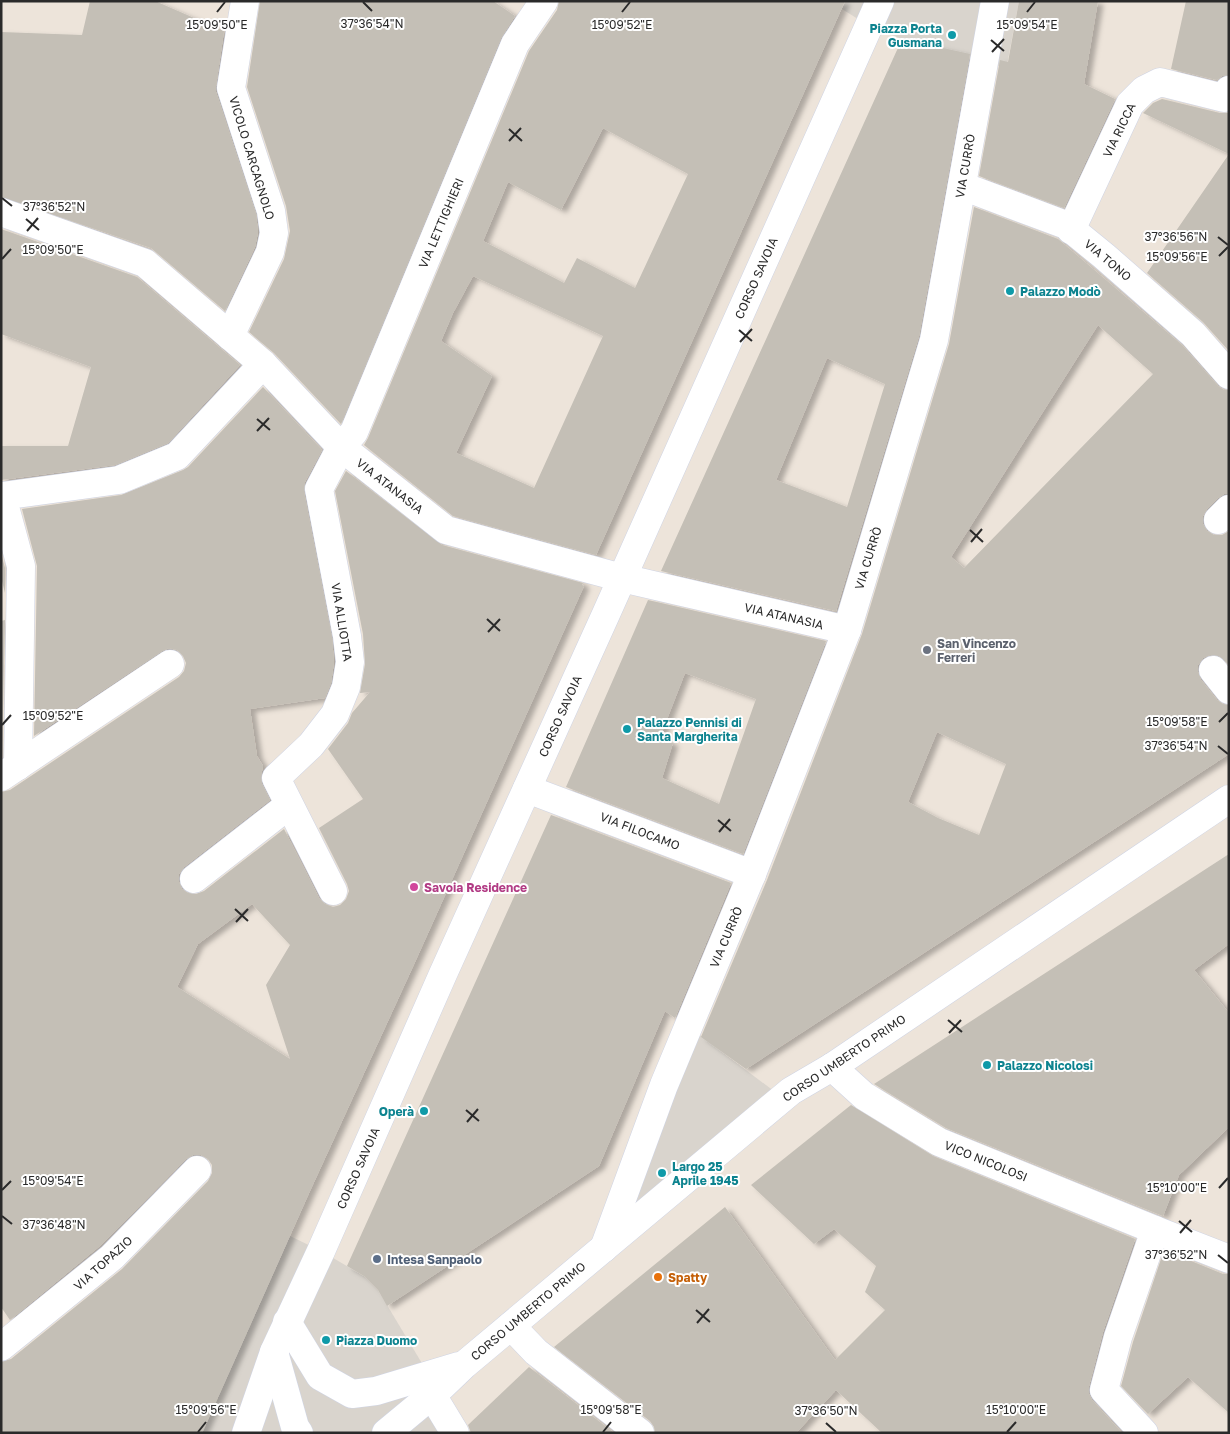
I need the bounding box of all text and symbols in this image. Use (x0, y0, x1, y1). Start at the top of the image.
text: 37°36'54"N (340, 16, 404, 31)
text: 15°09'50"E (186, 17, 248, 32)
text: 15°09'52"E (592, 17, 652, 32)
text: 15°09'54"E (996, 17, 1058, 32)
place label: Piazza Porta Gusmana (870, 21, 942, 50)
marker: Piazza Porta Gusmana (946, 29, 958, 41)
street label: VICOLO CARCAGNOLO (226, 94, 278, 222)
street label: VIA RICCA (1099, 100, 1139, 160)
street label: VIA CURRÒ (952, 133, 978, 199)
street label: VIA LETTIGHIERI (415, 175, 467, 271)
text: 37°36'52"N (23, 199, 85, 214)
text: 37°36'56"N (1144, 229, 1208, 244)
street label: CORSO SAVOIA (731, 235, 781, 321)
street label: VIA TONO (1081, 236, 1135, 284)
text: 15°09'50"E (22, 242, 84, 257)
text: 15°09'56"E (1146, 249, 1208, 264)
place label: Palazzo Modò (1020, 284, 1101, 299)
marker: Palazzo Modò (1004, 285, 1016, 297)
street label: VIA ATANASIA (353, 455, 427, 517)
street label: VIA CURRÒ (851, 525, 885, 591)
street label: VIA ALLIOTTA (328, 582, 356, 662)
street label: VIA ATANASIA (743, 600, 825, 632)
place label: San Vincenzo Ferreri (937, 636, 1016, 665)
marker: San Vincenzo Ferreri (921, 644, 933, 656)
street label: CORSO SAVOIA (535, 673, 585, 759)
text: 15°09'52"E (23, 708, 83, 723)
text: 15°09'58"E (1146, 714, 1208, 729)
place label: Palazzo Pennisi di Santa Margherita (637, 715, 742, 744)
marker: Palazzo Pennisi di Santa Margherita (621, 723, 633, 735)
text: 37°36'54"N (1144, 738, 1208, 753)
street label: VIA FILOCAMO (598, 809, 682, 853)
place label: Savoia Residence (424, 880, 527, 895)
marker: Savoia Residence (408, 881, 420, 893)
street label: VIA CURRÒ (706, 904, 746, 970)
street label: CORSO UMBERTO PRIMO (780, 1011, 909, 1105)
place label: Palazzo Nicolosi (997, 1058, 1093, 1073)
marker: Palazzo Nicolosi (981, 1059, 993, 1071)
place label: Operà (379, 1104, 414, 1119)
marker: Operà (418, 1105, 430, 1117)
street label: CORSO SAVOIA (333, 1125, 383, 1211)
street label: VICO NICOLOSI (942, 1137, 1030, 1185)
place label: Largo 25 Aprile 1945 (672, 1159, 739, 1188)
marker: Largo 25 Aprile 1945 (656, 1167, 668, 1179)
text: 15°09'54"E (22, 1173, 84, 1188)
text: 15°10'00"E (1147, 1180, 1207, 1195)
text: 37°36'48"N (22, 1217, 86, 1232)
street label: VIA TOPAZIO (71, 1233, 135, 1293)
text: 37°36'52"N (1145, 1247, 1207, 1262)
place label: Intesa Sanpaolo (387, 1252, 482, 1267)
marker: Intesa Sanpaolo (371, 1253, 383, 1265)
street label: CORSO UMBERTO PRIMO (468, 1258, 589, 1363)
place label: Spatty (668, 1270, 708, 1285)
marker: Spatty (652, 1271, 664, 1283)
place label: Piazza Duomo (336, 1333, 417, 1348)
marker: Piazza Duomo (320, 1334, 332, 1346)
text: 15°09'56"E (175, 1402, 237, 1417)
text: 15°09'58"E (580, 1402, 642, 1417)
text: 15°10'00"E (986, 1402, 1046, 1417)
text: 37°36'50"N (794, 1403, 858, 1418)

